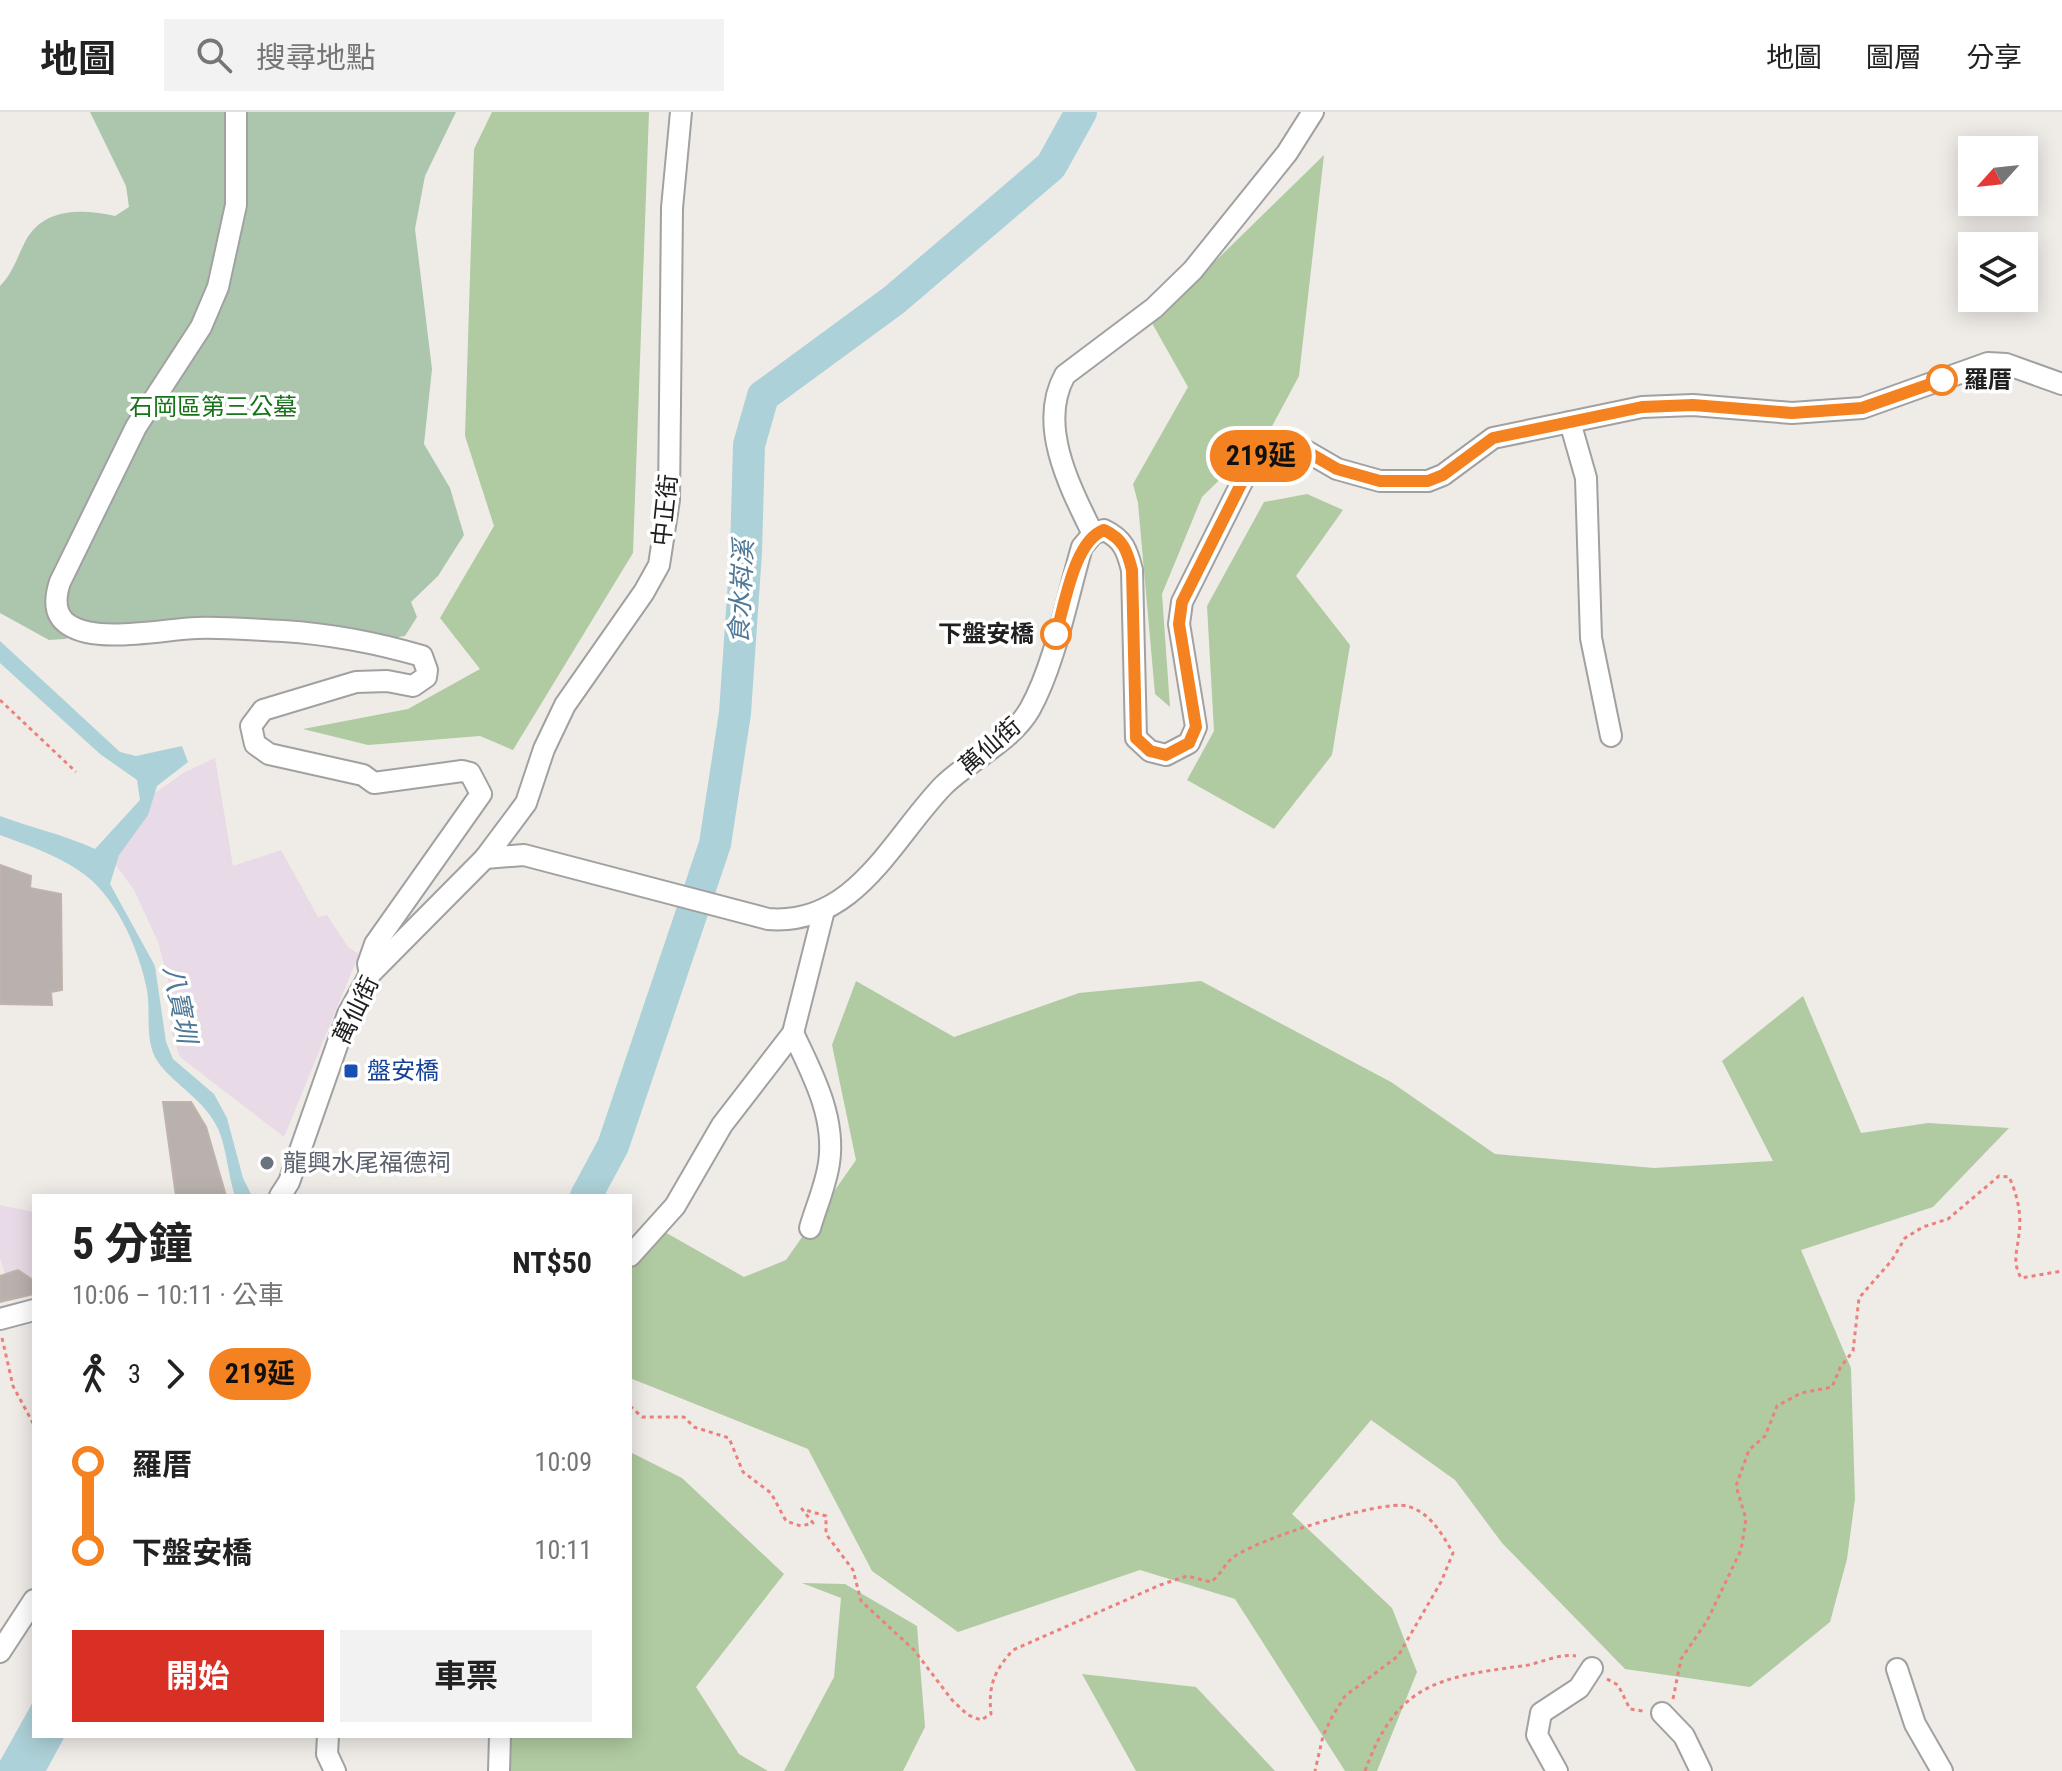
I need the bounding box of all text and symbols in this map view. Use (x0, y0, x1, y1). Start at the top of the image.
search box (164, 19, 724, 91)
icon: search (192, 33, 236, 77)
text: 地圖 (40, 37, 116, 81)
text: 搜尋地點 (256, 40, 376, 75)
text: 地圖 (1766, 41, 1822, 74)
text: 圖層 (1866, 41, 1922, 74)
text: 分享 (1966, 41, 2022, 74)
north arrow (1958, 136, 2038, 216)
map controls (1958, 136, 2038, 312)
button: layers (1958, 232, 2038, 312)
marker: 羅厝 (1927, 365, 1957, 395)
place label: 羅厝 (1964, 366, 2012, 394)
park label: 石岡區第三公墓 (129, 393, 297, 421)
line badge: 219延 (1205, 430, 1317, 482)
text: 219延 (1226, 439, 1296, 472)
street label: 中正街 (647, 473, 683, 547)
water label: 食水嵙溪 (723, 535, 759, 645)
marker: 下盤安橋 (1041, 619, 1071, 649)
place label: 下盤安橋 (938, 620, 1034, 648)
street label: 萬仙街 (954, 712, 1026, 780)
water label: 八寶圳 (158, 963, 203, 1049)
street label: 萬仙街 (328, 972, 384, 1048)
place label: 盤安橋 (367, 1057, 439, 1085)
marker: 盤安橋 (342, 1062, 360, 1080)
place label: 龍興水尾福德祠 (283, 1149, 451, 1177)
marker: 龍興水尾福德祠 (258, 1154, 276, 1172)
text: 5 分鐘 (72, 1218, 192, 1270)
text: NT$50 (512, 1245, 592, 1280)
text: 10:06 – 10:11 · 公車 (72, 1280, 284, 1310)
icon: walk (72, 1352, 116, 1396)
icon: forward (153, 1352, 197, 1396)
text: 219延 (225, 1357, 295, 1390)
text: 3 (128, 1359, 141, 1389)
text: 羅厝 (132, 1447, 192, 1482)
text: 10:09 (535, 1447, 592, 1477)
text: 下盤安橋 (132, 1535, 252, 1570)
text: 10:11 (535, 1535, 592, 1565)
button: 開始 (72, 1630, 324, 1722)
button: 車票 (340, 1630, 592, 1722)

